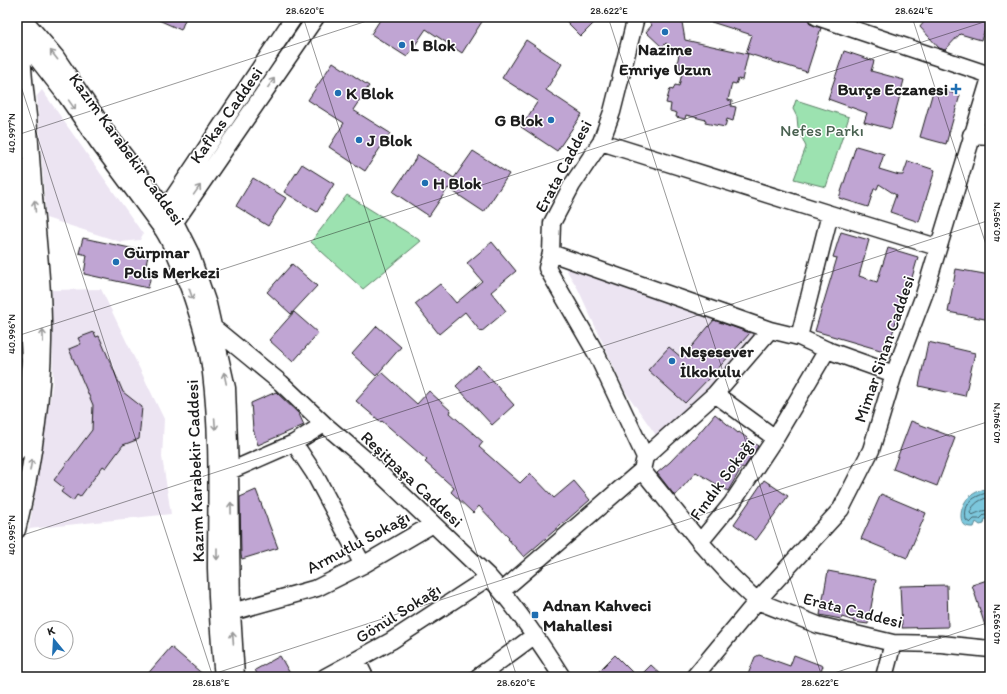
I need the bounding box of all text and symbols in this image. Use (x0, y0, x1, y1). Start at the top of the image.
text: 28.620°E (286, 4, 325, 17)
text: 28.622°E (590, 4, 628, 17)
text: 28.624°E (895, 4, 934, 17)
marker: Nazime Emriye Uzun (660, 27, 670, 37)
place label: L Blok (410, 35, 456, 55)
place label: Nazime Emriye Uzun (619, 39, 712, 80)
marker: L Blok (397, 40, 407, 50)
one-way arrow (50, 49, 58, 60)
street label: Kafkas Caddesi (185, 63, 267, 167)
street label: Kazım Karabekir Caddesi (65, 69, 189, 229)
one-way arrow (267, 78, 275, 89)
place label: Burçe Eczanesi (838, 79, 948, 100)
place label: K Blok (346, 83, 394, 103)
marker: Burçe Eczanesi (951, 84, 961, 94)
marker: K Blok (333, 88, 343, 98)
one-way arrow (68, 99, 76, 110)
place label: G Blok (495, 110, 543, 130)
text: 40.997°N (5, 113, 18, 153)
marker: G Blok (546, 115, 556, 125)
street label: Erata Caddesi (530, 116, 596, 216)
park label: Nefes Parkı (780, 120, 864, 140)
place label: J Blok (366, 130, 412, 150)
marker: J Blok (354, 135, 364, 145)
place label: H Blok (433, 173, 482, 193)
marker: H Blok (420, 178, 430, 188)
one-way arrow (193, 185, 201, 196)
one-way arrow (31, 200, 38, 213)
text: 40.995°N (990, 202, 1003, 242)
place label: Gürpınar Polis Merkezi (124, 242, 220, 282)
marker: Gürpınar Polis Merkezi (111, 257, 121, 267)
street label: Mimar Sinan Caddesi (849, 273, 919, 425)
one-way arrow (187, 288, 195, 300)
text: 40.996°N (5, 314, 18, 354)
one-way arrow (39, 330, 47, 343)
place label: Neşesever İlkokulu (680, 341, 754, 381)
marker: Neşesever İlkokulu (667, 356, 677, 366)
one-way arrow (221, 372, 229, 385)
street label: Kazım Karabekir Caddesi (182, 379, 208, 563)
text: 40.994°N (990, 402, 1003, 443)
one-way arrow (212, 417, 219, 430)
street label: Reşitpaşa Caddesi (357, 427, 467, 531)
street label: Fındık Sokağı (685, 434, 759, 524)
one-way arrow (28, 459, 36, 472)
one-way arrow (227, 502, 235, 515)
street label: Armutlu Sokağı (303, 506, 413, 578)
text: 40.995°N (5, 515, 18, 555)
one-way arrow (213, 547, 220, 560)
street label: Gönül Sokağı (352, 579, 444, 647)
street label: Erata Caddesi (801, 588, 905, 632)
place label: Adnan Kahveci Mahallesi (542, 595, 651, 635)
text: 40.993°N (990, 604, 1003, 644)
marker: Adnan Kahveci Mahallesi (530, 610, 540, 620)
north arrow (34, 620, 74, 660)
text: K (46, 623, 57, 638)
one-way arrow (230, 632, 237, 645)
text: 28.618°E (192, 676, 230, 689)
text: 28.620°E (497, 676, 536, 689)
text: 28.622°E (801, 676, 839, 689)

